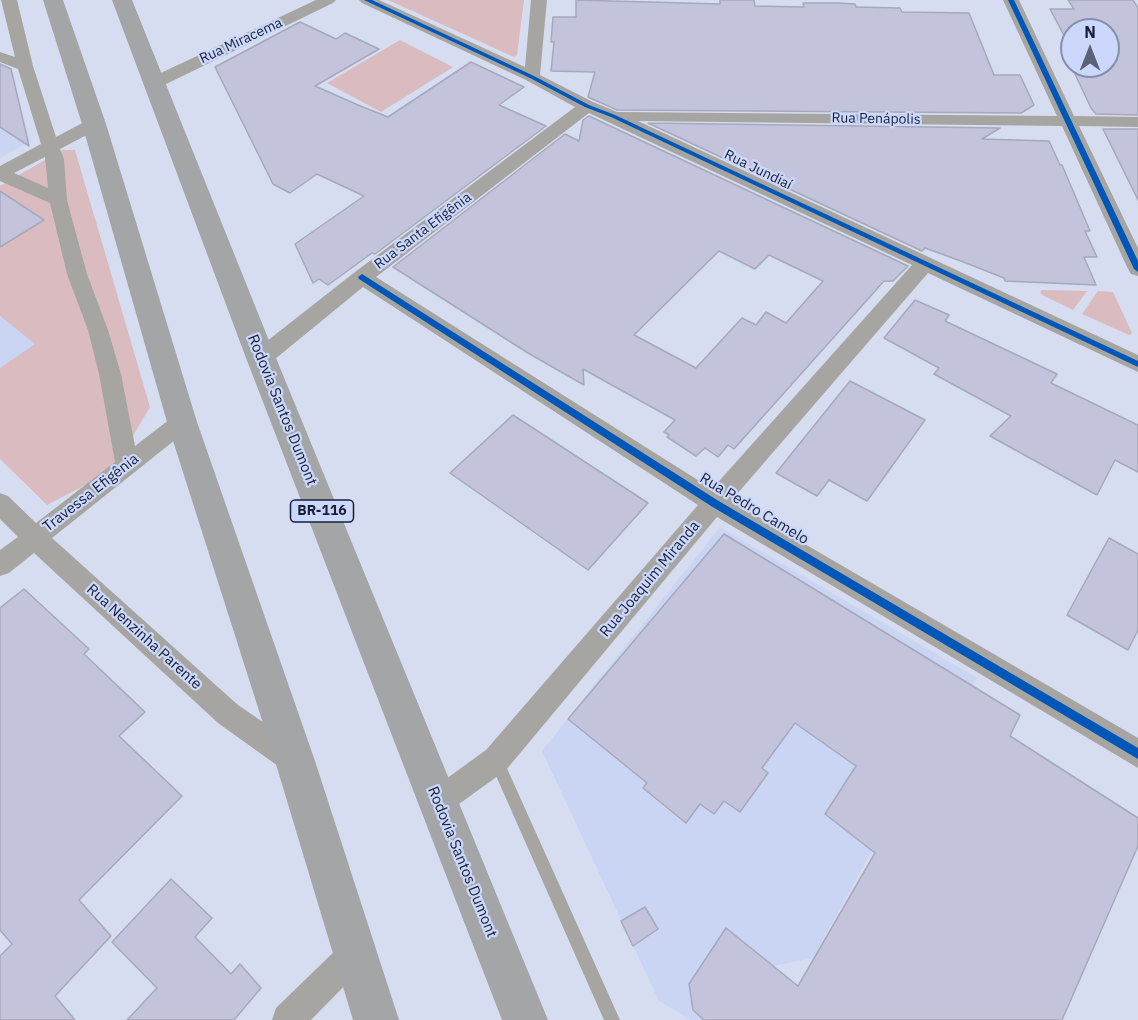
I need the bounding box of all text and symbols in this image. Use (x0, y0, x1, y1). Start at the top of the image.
street label: Rua Miracema (197, 14, 285, 68)
north arrow (1060, 18, 1120, 78)
text: N (1084, 22, 1096, 42)
street label: Rua Penápolis (831, 110, 921, 128)
street label: Rua Jundiaí (721, 146, 795, 194)
street label: Rua Santa Efigênia (371, 189, 475, 273)
street label: Rodovia Santos Dumont (244, 332, 320, 488)
street label: Travessa Efigênia (40, 450, 142, 536)
street label: Rua Pedro Camelo (696, 469, 812, 549)
road number: BR-116 (290, 500, 354, 522)
street label: Rua Joaquim Miranda (596, 517, 704, 641)
street label: Rua Nenzinha Parente (83, 580, 205, 694)
street label: Rodovia Santos Dumont (424, 784, 500, 940)

